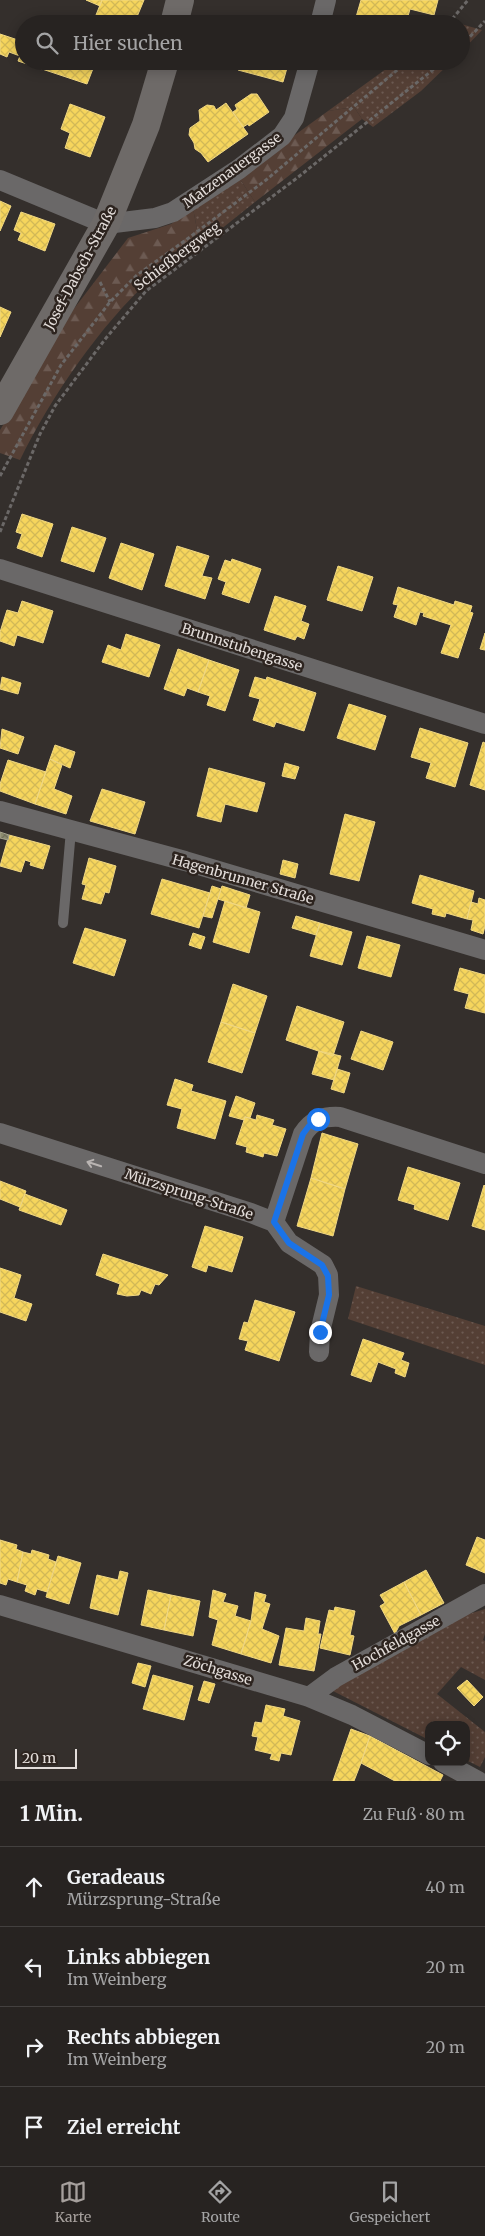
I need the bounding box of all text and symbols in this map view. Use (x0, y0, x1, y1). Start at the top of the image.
search box (15, 15, 470, 70)
icon: search (33, 29, 61, 57)
text: Hier suchen (73, 31, 183, 55)
street label: Matzenauergasse (179, 128, 285, 212)
street label: Josef-Dabsch-Straße (39, 203, 120, 334)
street label: Schießbergweg (130, 217, 224, 294)
street label: Brunnstubengasse (179, 619, 305, 675)
street label: Hagenbrunner Straße (170, 850, 316, 908)
route start (307, 1108, 330, 1131)
one-way arrow (87, 1158, 103, 1168)
street label: Mürzsprung-Straße (122, 1165, 256, 1223)
route end (309, 1321, 332, 1344)
street label: Hochfeldgasse (349, 1611, 443, 1675)
street label: Zöchgasse (182, 1651, 254, 1689)
map controls (425, 1721, 470, 1766)
button: locate (425, 1721, 470, 1766)
scale bar (15, 1746, 78, 1769)
text: 20 m (22, 1749, 56, 1767)
text: 1 Min. (20, 1800, 83, 1827)
text: Zu Fuß · 80 m (363, 1804, 465, 1824)
text: Geradeaus (67, 1865, 165, 1889)
icon: ahead (20, 1873, 48, 1901)
text: 40 m (425, 1877, 465, 1897)
text: Mürzsprung-Straße (67, 1889, 220, 1909)
text: Links abbiegen (67, 1945, 210, 1969)
icon: left (20, 1953, 48, 1981)
text: 20 m (426, 1957, 465, 1977)
text: Im Weinberg (67, 1969, 166, 1989)
text: Rechts abbiegen (67, 2025, 220, 2049)
icon: right (20, 2033, 48, 2061)
text: 20 m (426, 2037, 465, 2057)
text: Im Weinberg (67, 2049, 166, 2069)
icon: arrive (20, 2113, 48, 2141)
text: Ziel erreicht (67, 2115, 180, 2139)
tab: Karte (55, 2178, 91, 2226)
tab: Route (201, 2178, 240, 2226)
tab: Gespeichert (350, 2178, 430, 2226)

